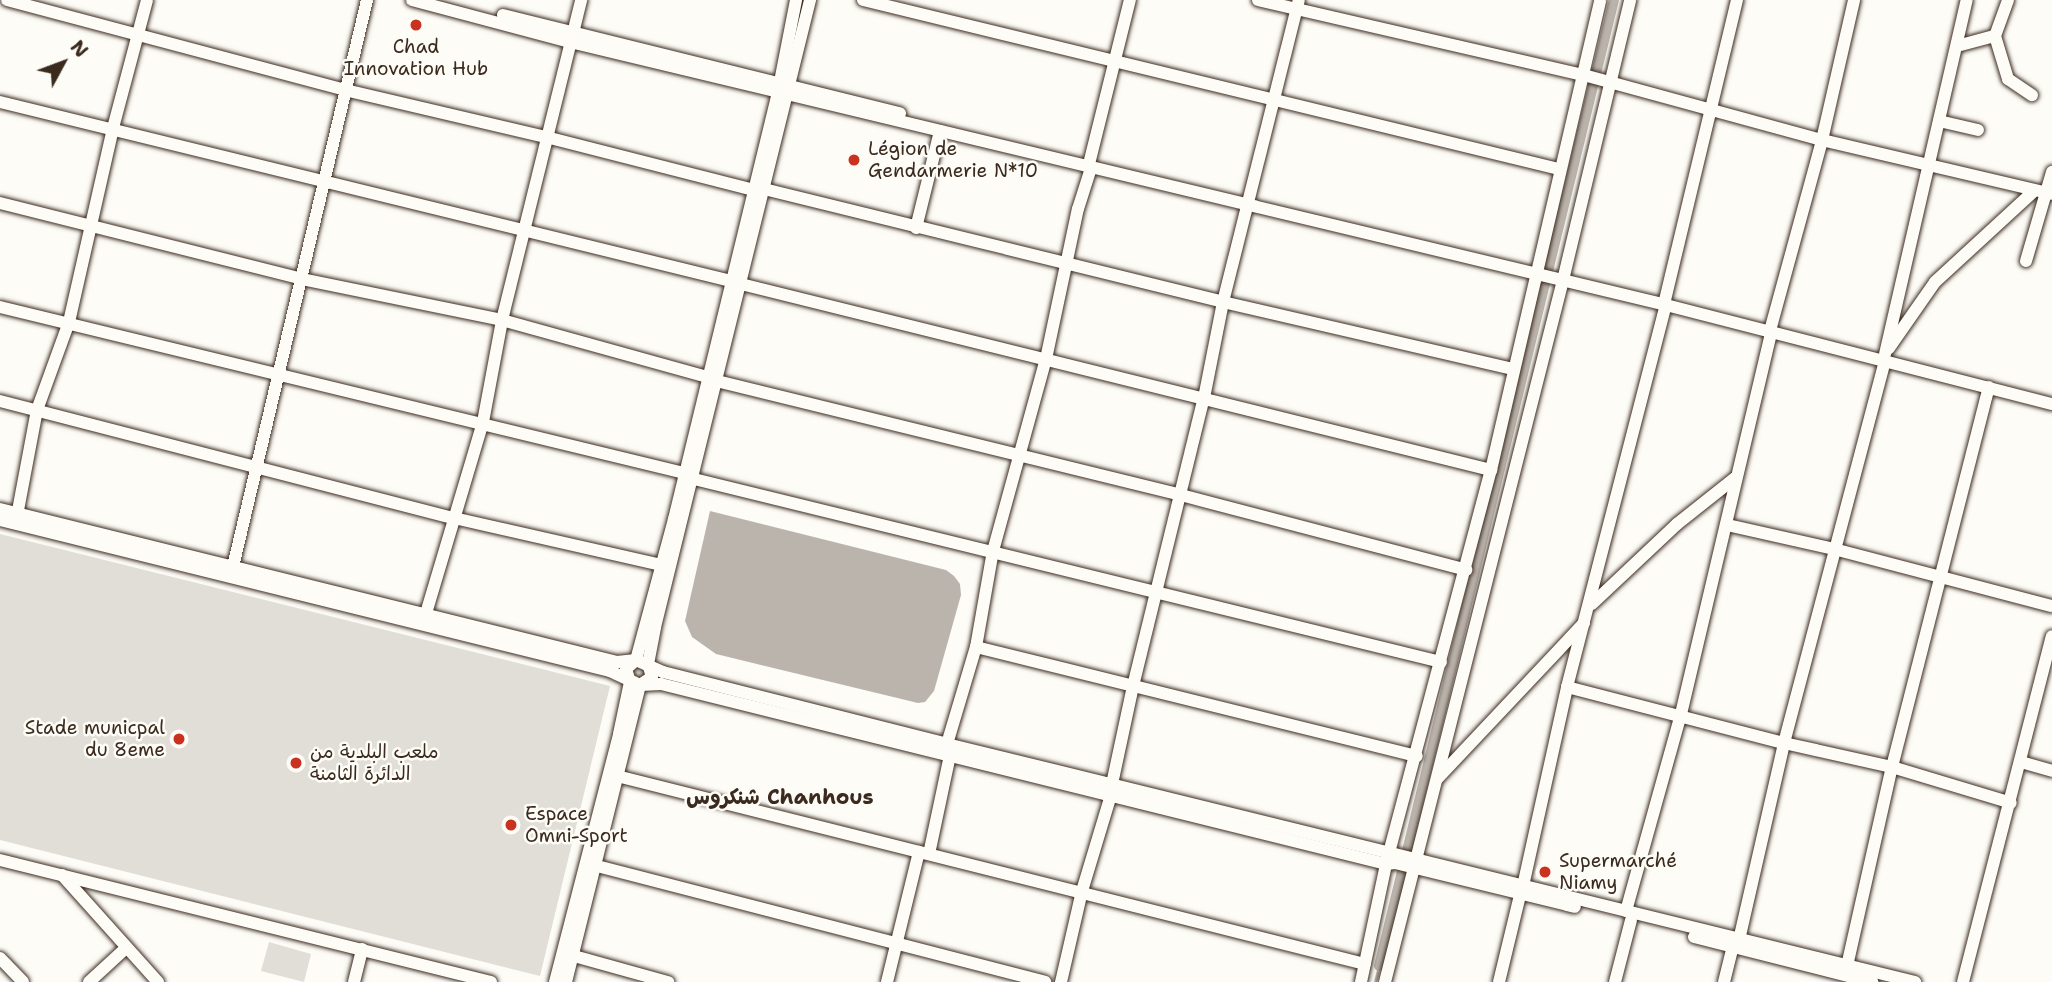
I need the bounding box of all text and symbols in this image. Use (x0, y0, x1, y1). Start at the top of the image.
marker: Chad Innovation Hub (408, 17, 424, 33)
north arrow (28, 28, 98, 98)
text: N (65, 35, 94, 63)
place label: Chad Innovation Hub (344, 36, 488, 80)
place label: Légion de Gendarmerie N*10 (868, 138, 1038, 182)
marker: Légion de Gendarmerie N*10 (846, 152, 862, 168)
place label: Stade municpal du 8eme (25, 717, 165, 761)
marker: Stade municpal du 8eme (171, 731, 187, 747)
place label: ملعب البلدية من الدائرة الثامنة (310, 741, 439, 785)
marker: ملعب البلدية من الدائرة الثامنة (288, 755, 304, 771)
district label: شنكروس Chanhous (686, 784, 874, 810)
place label: Espace Omni-Sport (525, 803, 628, 847)
marker: Espace Omni-Sport (503, 817, 519, 833)
place label: Supermarché Niamy (1559, 850, 1677, 894)
marker: Supermarché Niamy (1537, 864, 1553, 880)

